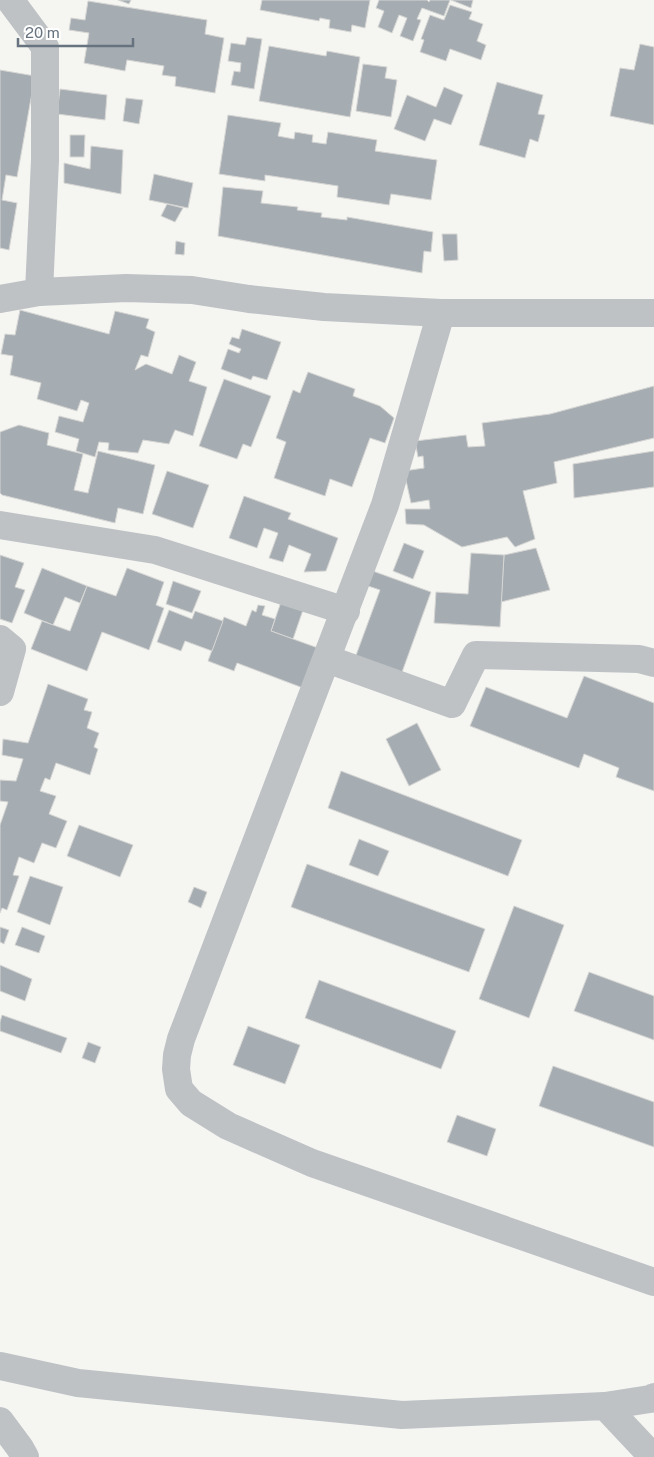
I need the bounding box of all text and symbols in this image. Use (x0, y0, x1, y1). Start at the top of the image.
scale bar (18, 15, 132, 47)
text: 20 m (25, 24, 60, 41)

